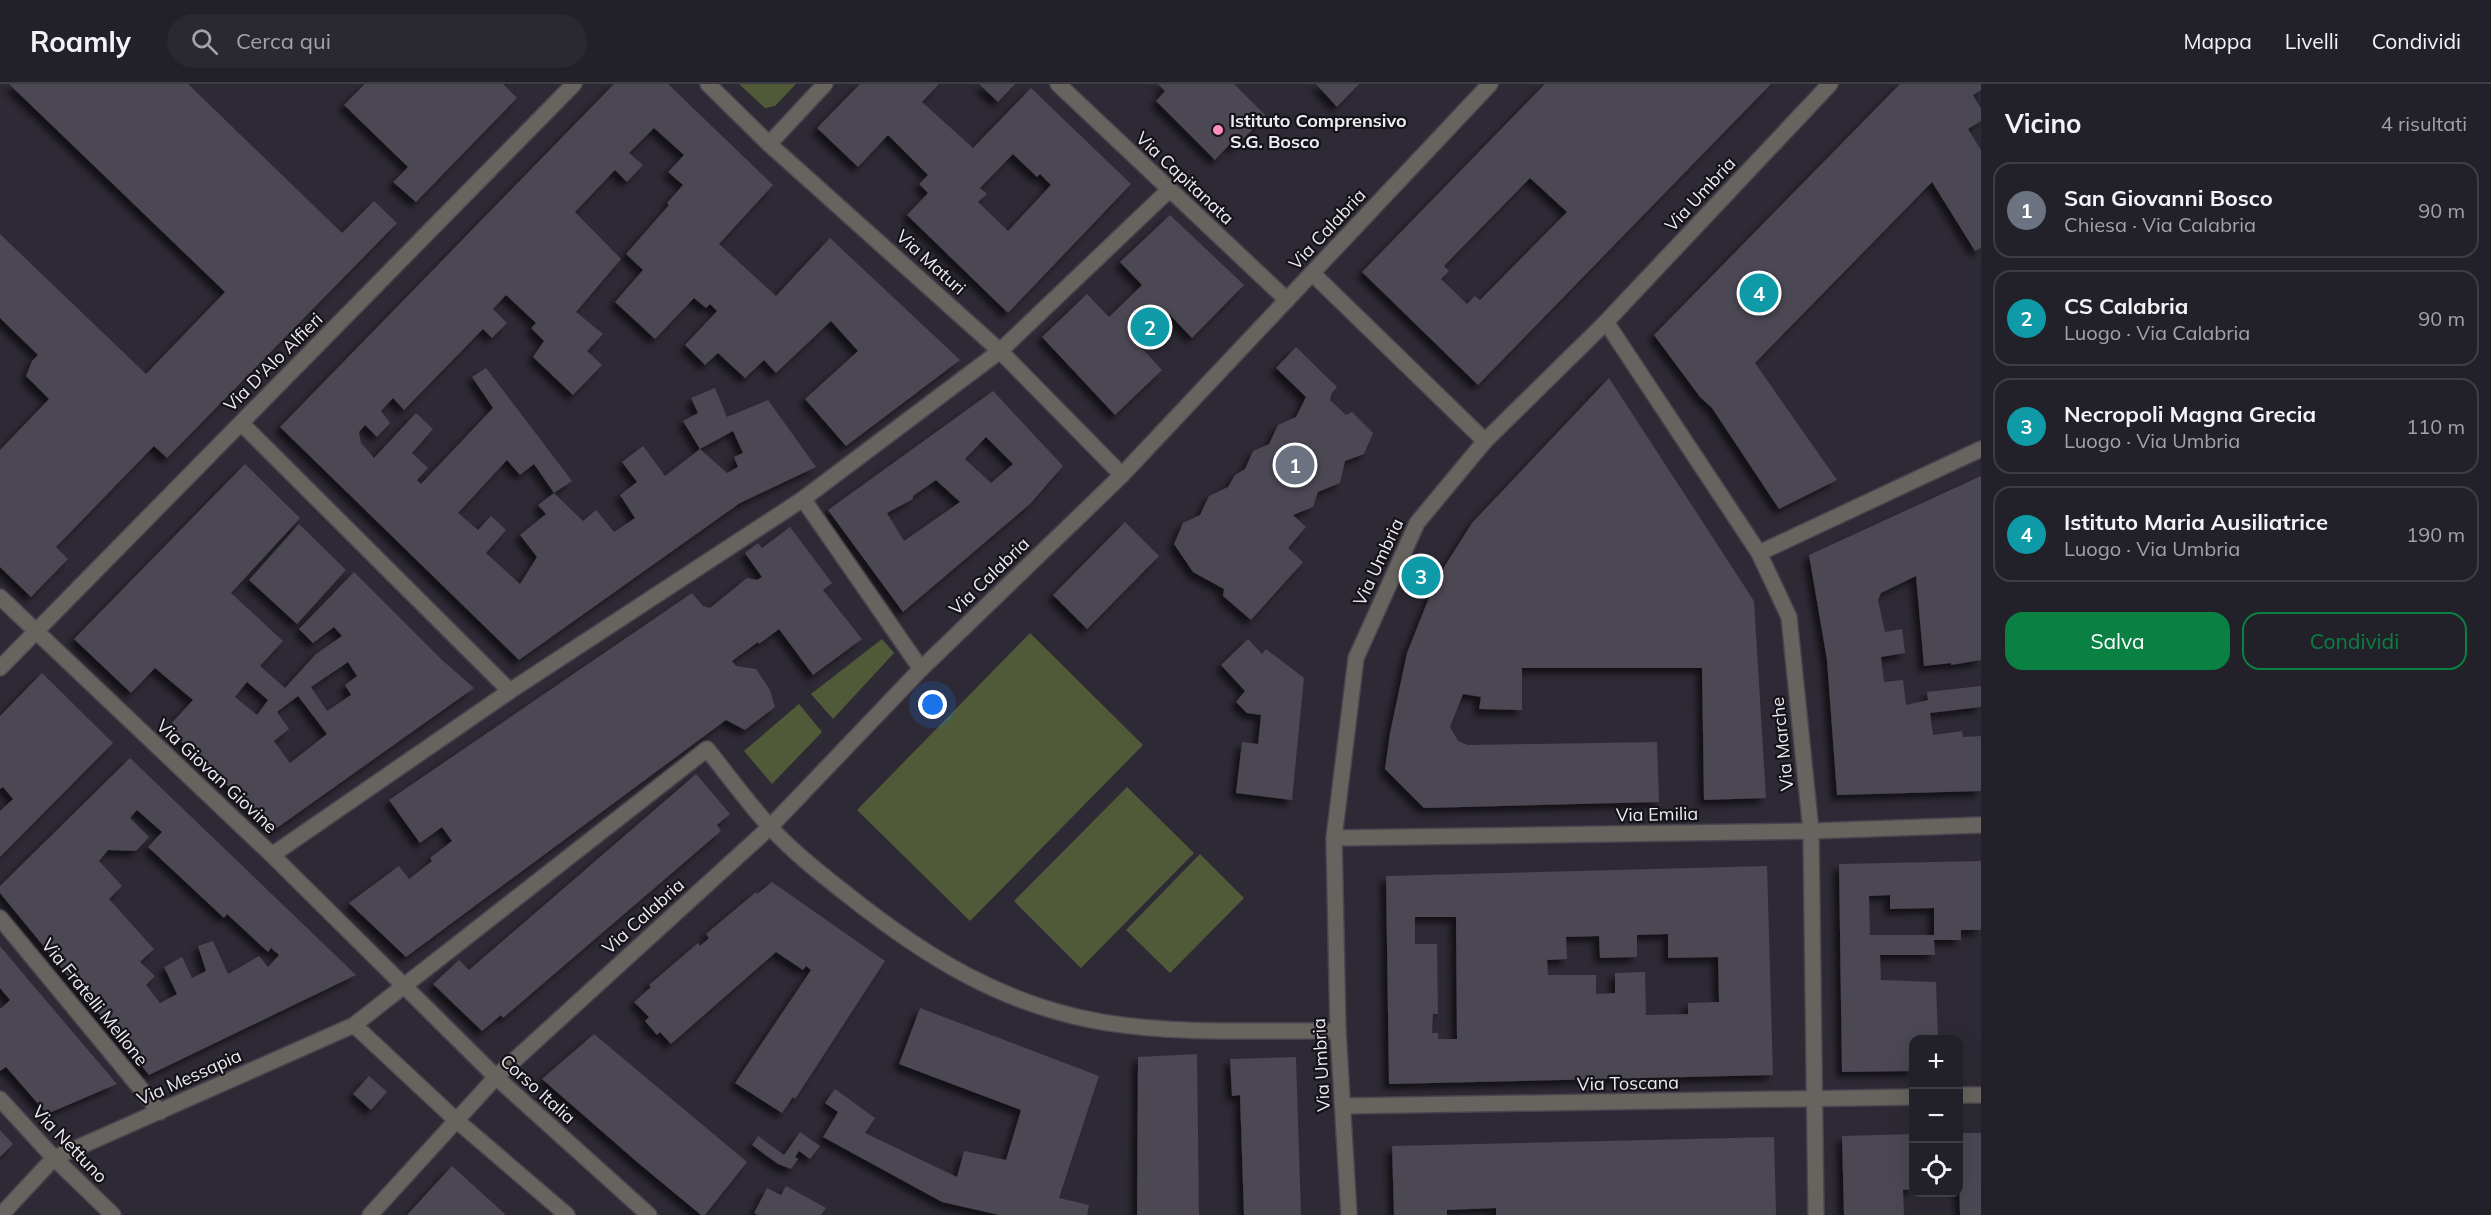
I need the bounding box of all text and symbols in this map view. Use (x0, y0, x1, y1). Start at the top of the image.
search box (167, 14, 587, 68)
text: Roamly (30, 24, 131, 59)
icon: search (188, 25, 221, 58)
text: Cerca qui (236, 27, 331, 55)
text: Mappa (2183, 28, 2252, 54)
text: Livelli (2285, 28, 2339, 54)
text: Condividi (2372, 28, 2461, 54)
text: Vicino (2005, 107, 2082, 140)
place label: Istituto Comprensivo S.G. Bosco (1230, 109, 1407, 153)
text: 4 risultati (2381, 111, 2467, 136)
marker: Istituto Comprensivo S.G. Bosco (1211, 123, 1225, 137)
street label: Via Capitanata (1131, 127, 1239, 229)
street label: Via Umbria (1660, 152, 1740, 236)
street label: Via Calabria (1284, 184, 1370, 274)
text: San Giovanni Bosco (2064, 184, 2273, 212)
text: 1 (2021, 198, 2033, 223)
text: 90 m (2418, 198, 2465, 223)
text: Chiesa · Via Calabria (2064, 212, 2256, 237)
street label: Via Maturi (891, 225, 971, 299)
pin: 4 (1740, 270, 1778, 316)
text: CS Calabria (2064, 292, 2188, 320)
pin: 2 (1130, 304, 1170, 350)
text: 2 (2021, 306, 2033, 331)
text: 90 m (2418, 306, 2465, 331)
street label: Via D'Alo Alfieri (219, 308, 327, 416)
text: Luogo · Via Calabria (2064, 320, 2250, 345)
text: Necropoli Magna Grecia (2064, 400, 2316, 428)
text: 3 (2021, 414, 2033, 439)
text: 110 m (2406, 414, 2465, 439)
text: Luogo · Via Umbria (2064, 428, 2240, 453)
pin: 1 (1276, 442, 1314, 488)
text: Istituto Maria Ausiliatrice (2064, 508, 2328, 536)
street label: Via Umbria (1348, 515, 1408, 609)
text: 4 (2021, 522, 2033, 547)
text: 190 m (2406, 522, 2465, 547)
street label: Via Calabria (944, 532, 1034, 620)
text: Luogo · Via Umbria (2064, 536, 2240, 561)
pin: 3 (1402, 554, 1440, 598)
button: Salva (2005, 612, 2230, 670)
button: Condividi (2242, 612, 2467, 670)
your location (918, 690, 947, 719)
street label: Via Marche (1766, 696, 1798, 792)
street label: Via Giovan Giovine (152, 714, 282, 838)
street label: Via Emilia (1616, 802, 1698, 826)
street label: Via Calabria (597, 873, 689, 959)
street label: Via Fratelli Mellone (37, 934, 153, 1070)
street label: Via Umbria (1307, 1018, 1335, 1112)
map controls (1909, 1035, 1963, 1197)
button: + (1909, 1035, 1963, 1089)
street label: Via Messapia (133, 1044, 245, 1110)
street label: Corso Italia (496, 1049, 580, 1129)
street label: Via Toscana (1577, 1071, 1679, 1095)
button: − (1909, 1089, 1963, 1143)
street label: Via Nettuno (27, 1100, 113, 1188)
button: locate (1909, 1143, 1963, 1197)

